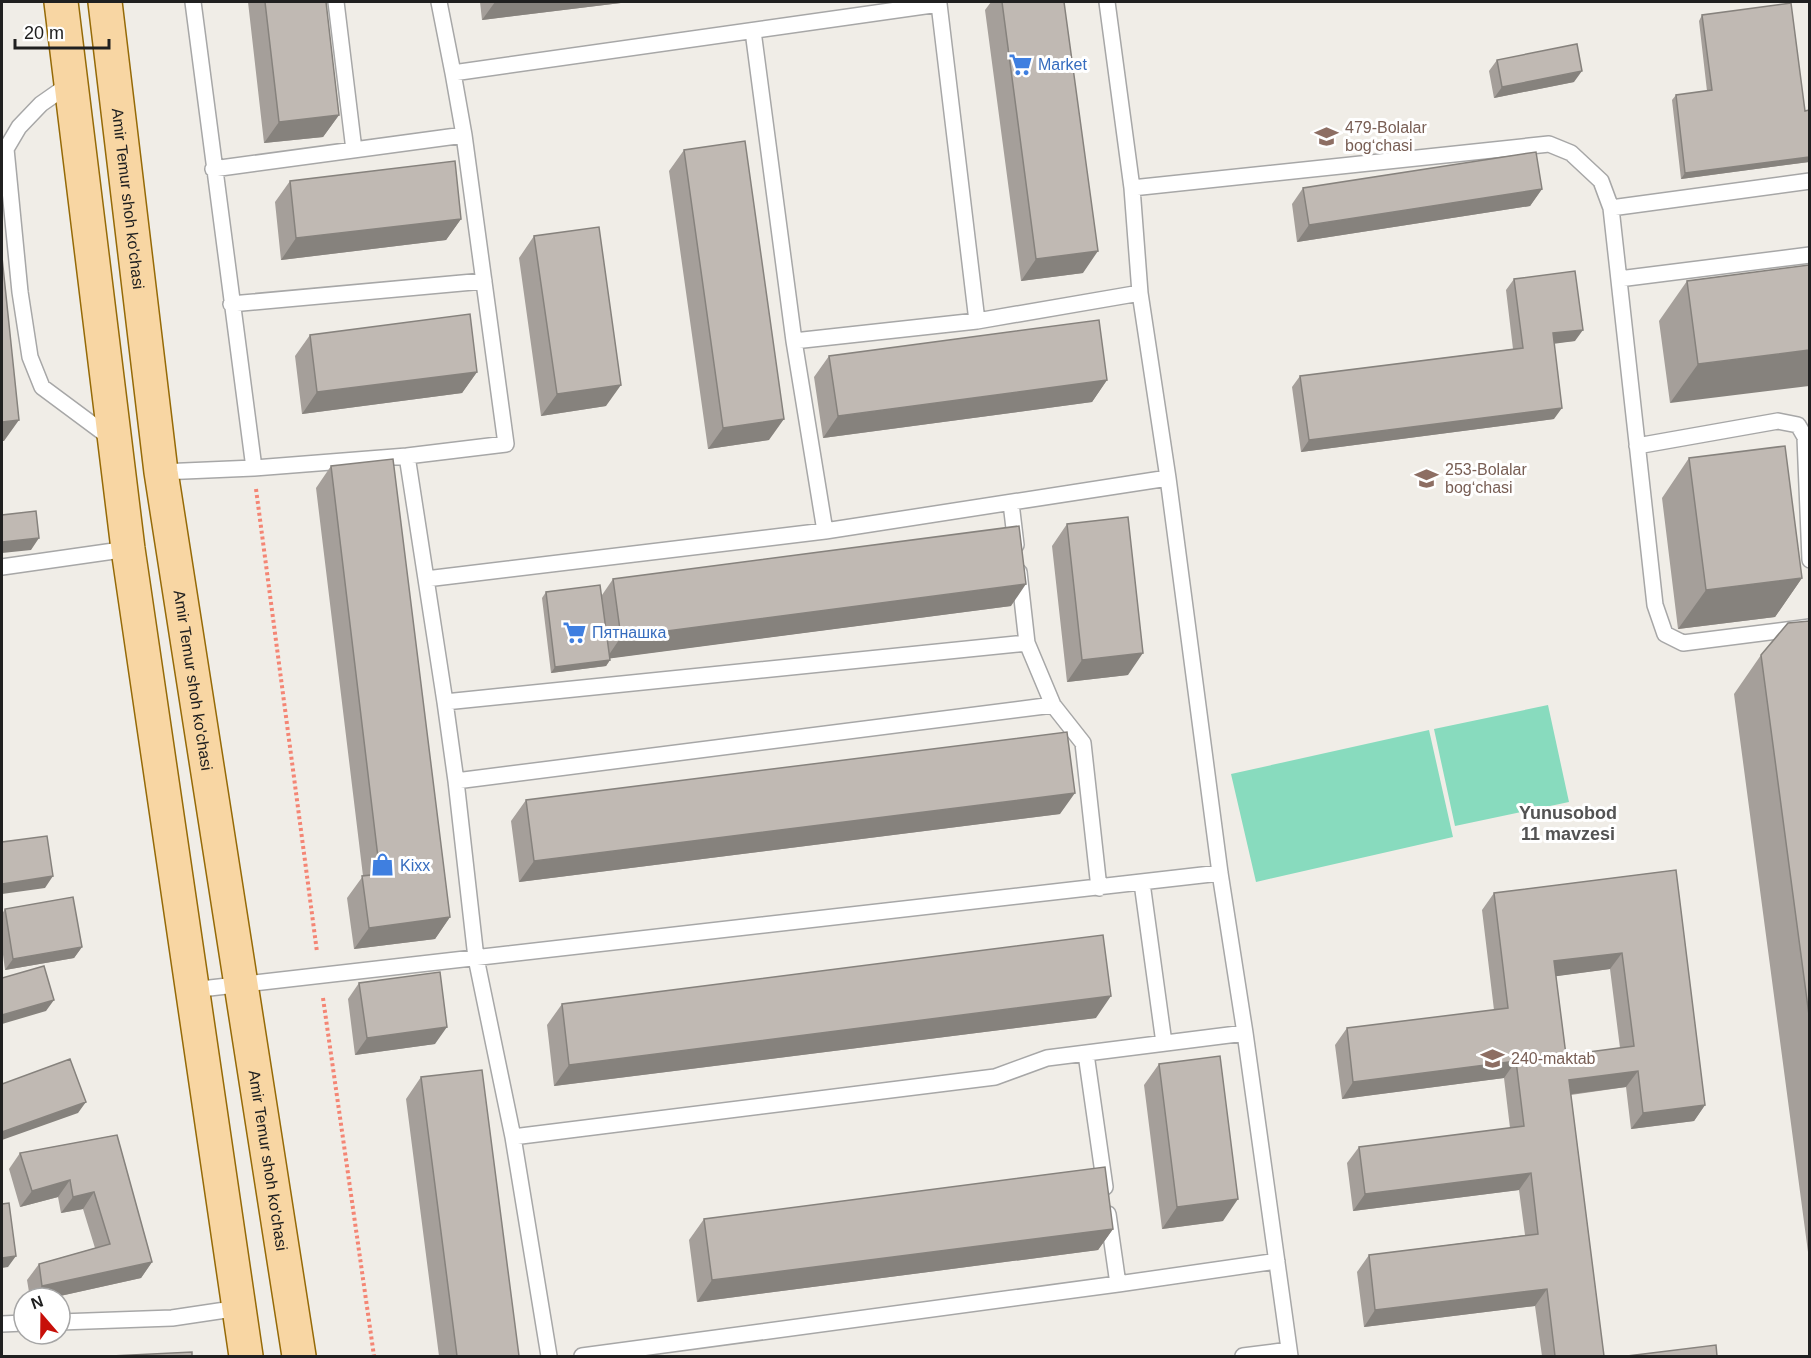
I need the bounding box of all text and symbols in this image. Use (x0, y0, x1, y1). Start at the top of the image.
scale bar (15, 12, 110, 50)
text: 20 m (24, 23, 64, 43)
supermarket icon: Market (1007, 51, 1033, 77)
place label: Market (1038, 56, 1087, 73)
street label: Amir Temur shoh ko'chasi (109, 107, 147, 290)
place label: 479-Bolalar bogʻchasi (1345, 119, 1428, 154)
school or university icon: 479-Bolalar bogʻchasi (1314, 123, 1340, 149)
place label: 253-Bolalar bogʻchasi (1445, 461, 1528, 496)
school or university icon: 253-Bolalar bogʻchasi (1414, 465, 1440, 491)
street label: Amir Temur shoh ko'chasi (171, 589, 215, 772)
supermarket icon: Пятнашка (561, 619, 587, 645)
place label: Пятнашка (592, 624, 666, 641)
district label: Yunusobod 11 mavzesi (1519, 803, 1617, 844)
shop icon: Kixx (369, 852, 395, 878)
place label: Kixx (400, 857, 430, 874)
school or university icon: 240-maktab (1480, 1045, 1506, 1071)
place label: 240-maktab (1511, 1050, 1596, 1067)
street label: Amir Temur shoh ko'chasi (245, 1069, 290, 1252)
north arrow (12, 1286, 72, 1346)
text: N (29, 1292, 45, 1312)

